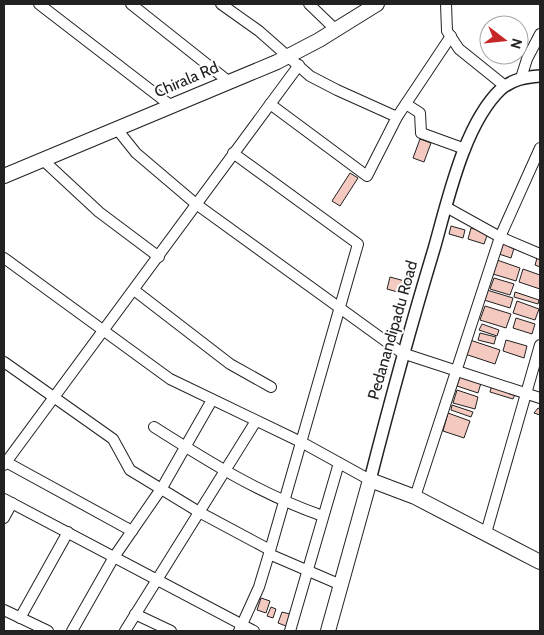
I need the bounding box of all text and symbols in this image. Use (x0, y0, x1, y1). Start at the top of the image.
north arrow (479, 15, 529, 65)
text: N (506, 36, 527, 51)
street label: Chirala Rd (151, 57, 221, 101)
street label: Pedanandipadu Road (364, 258, 421, 402)

